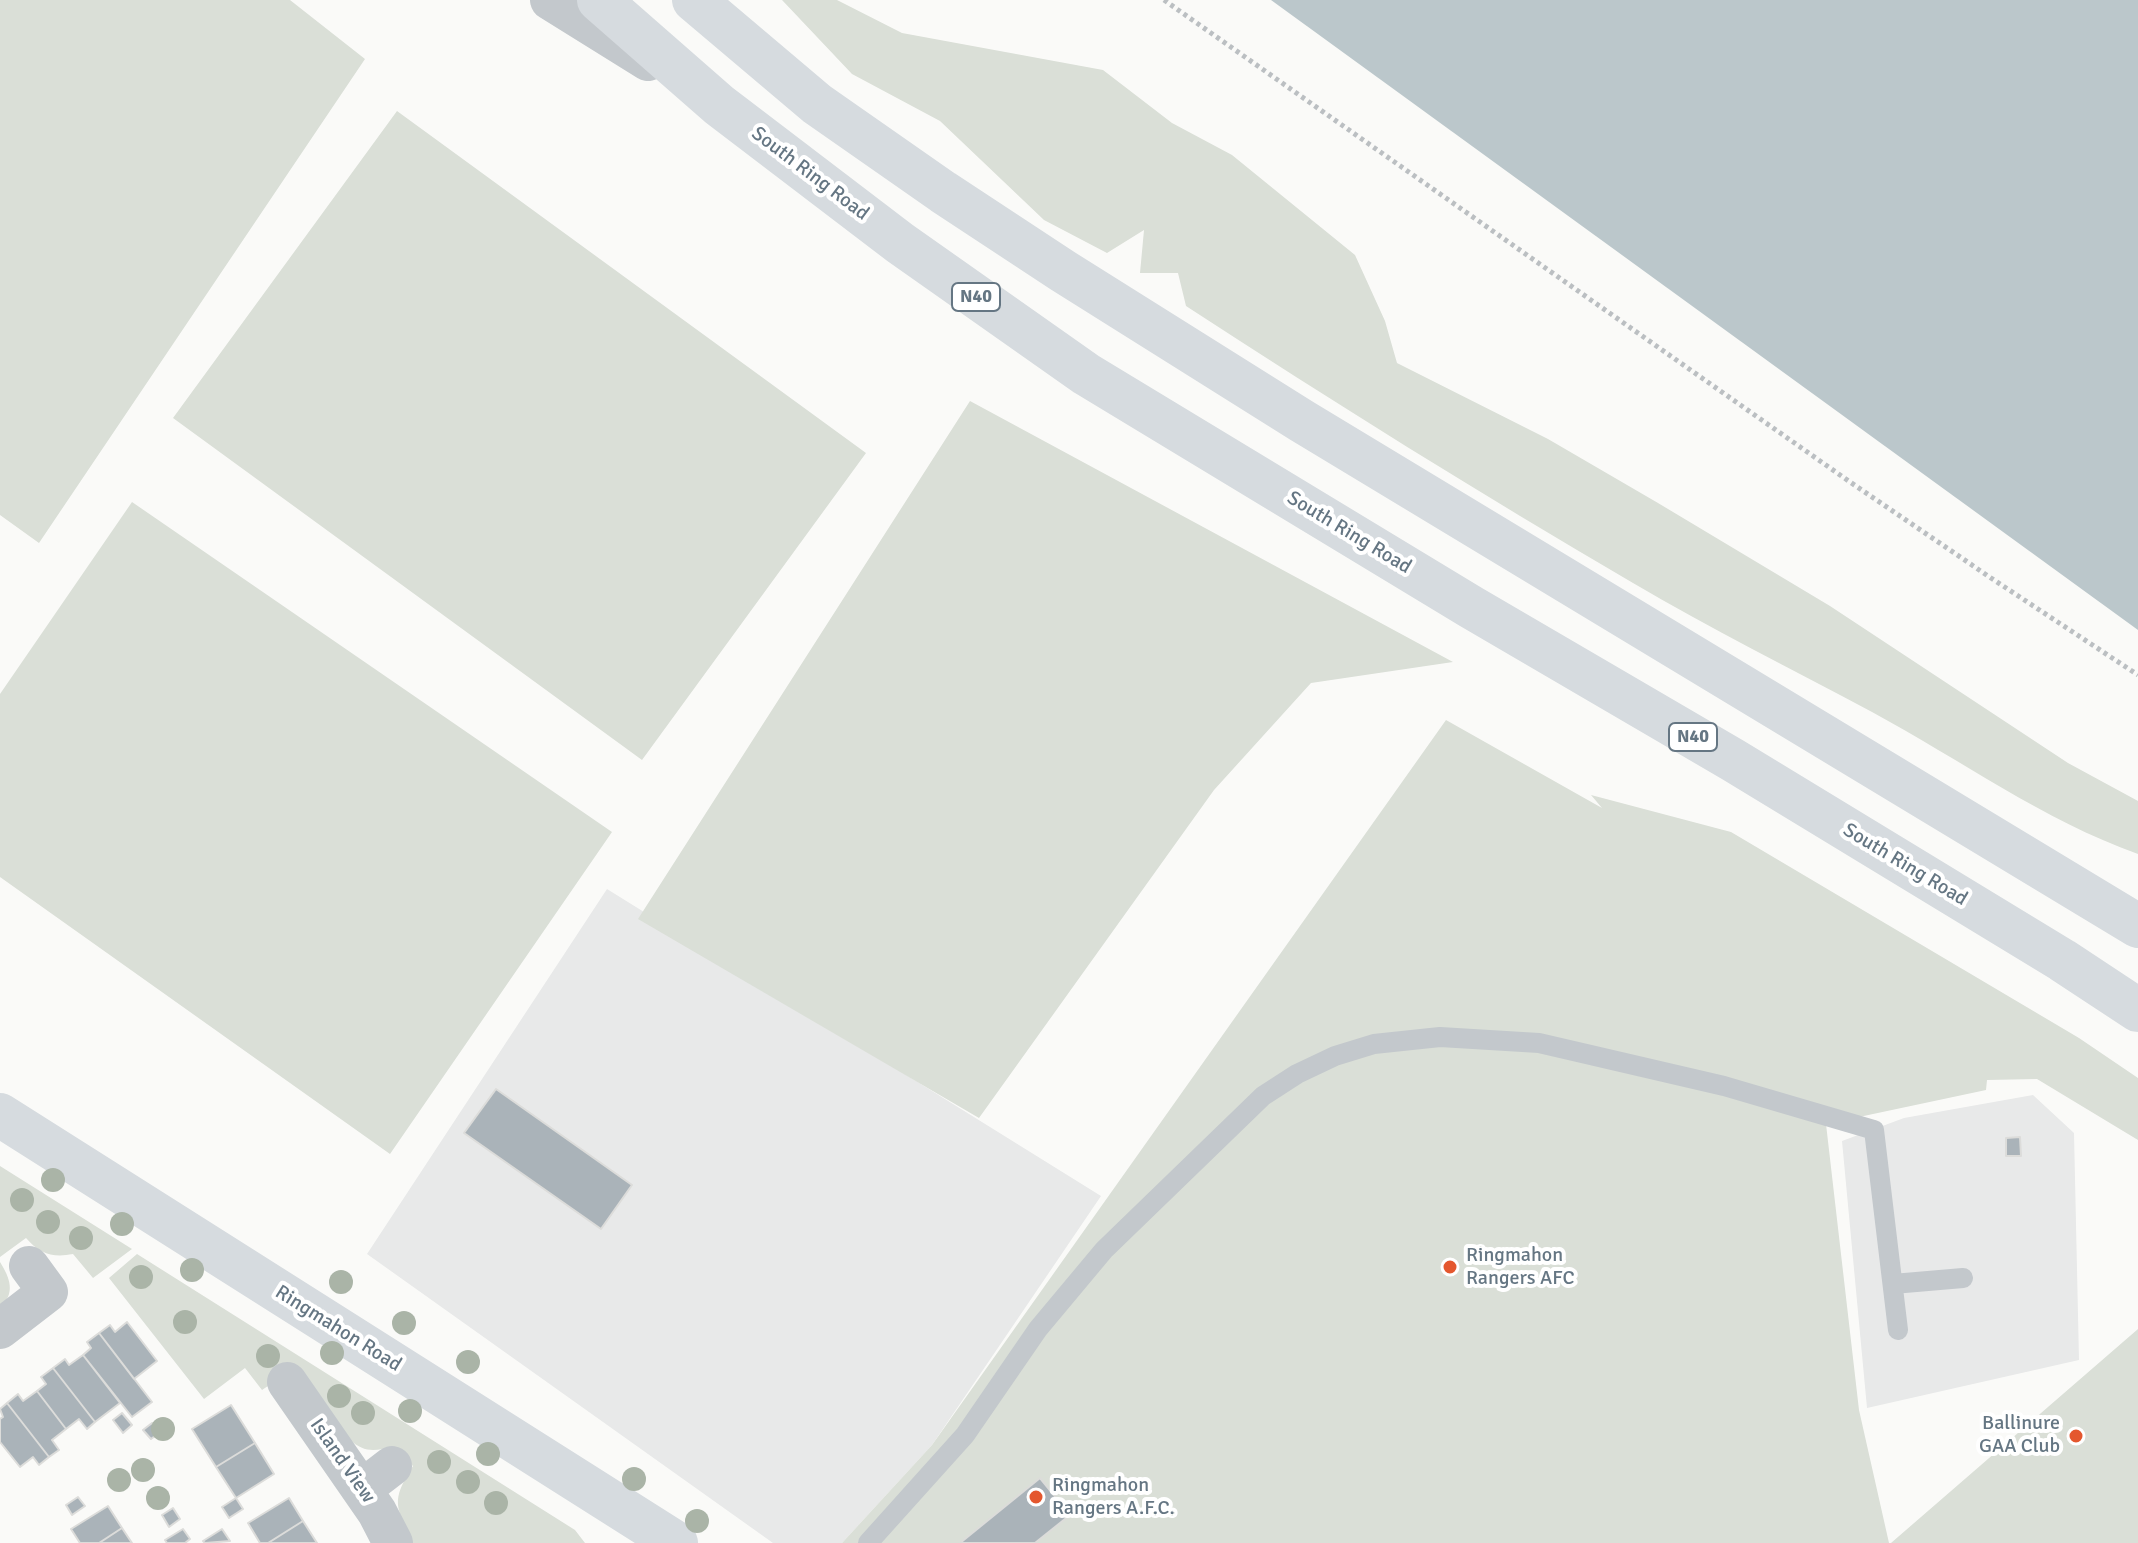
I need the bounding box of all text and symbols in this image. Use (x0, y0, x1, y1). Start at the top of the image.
street label: South Ring Road (747, 122, 873, 226)
road number: N40 (952, 283, 1000, 311)
street label: South Ring Road (1282, 486, 1416, 580)
road number: N40 (1669, 723, 1717, 751)
street label: South Ring Road (1838, 818, 1972, 912)
place label: Ringmahon Rangers AFC (1466, 1244, 1575, 1291)
marker: Ringmahon Rangers AFC (1441, 1258, 1459, 1276)
street label: Ringmahon Road (270, 1281, 406, 1377)
place label: Ballinure GAA Club (1979, 1412, 2060, 1459)
street label: Island View (304, 1414, 380, 1508)
marker: Ballinure GAA Club (2067, 1427, 2085, 1445)
place label: Ringmahon Rangers A.F.C. (1052, 1474, 1175, 1521)
marker: Ringmahon Rangers A.F.C. (1027, 1488, 1045, 1506)

